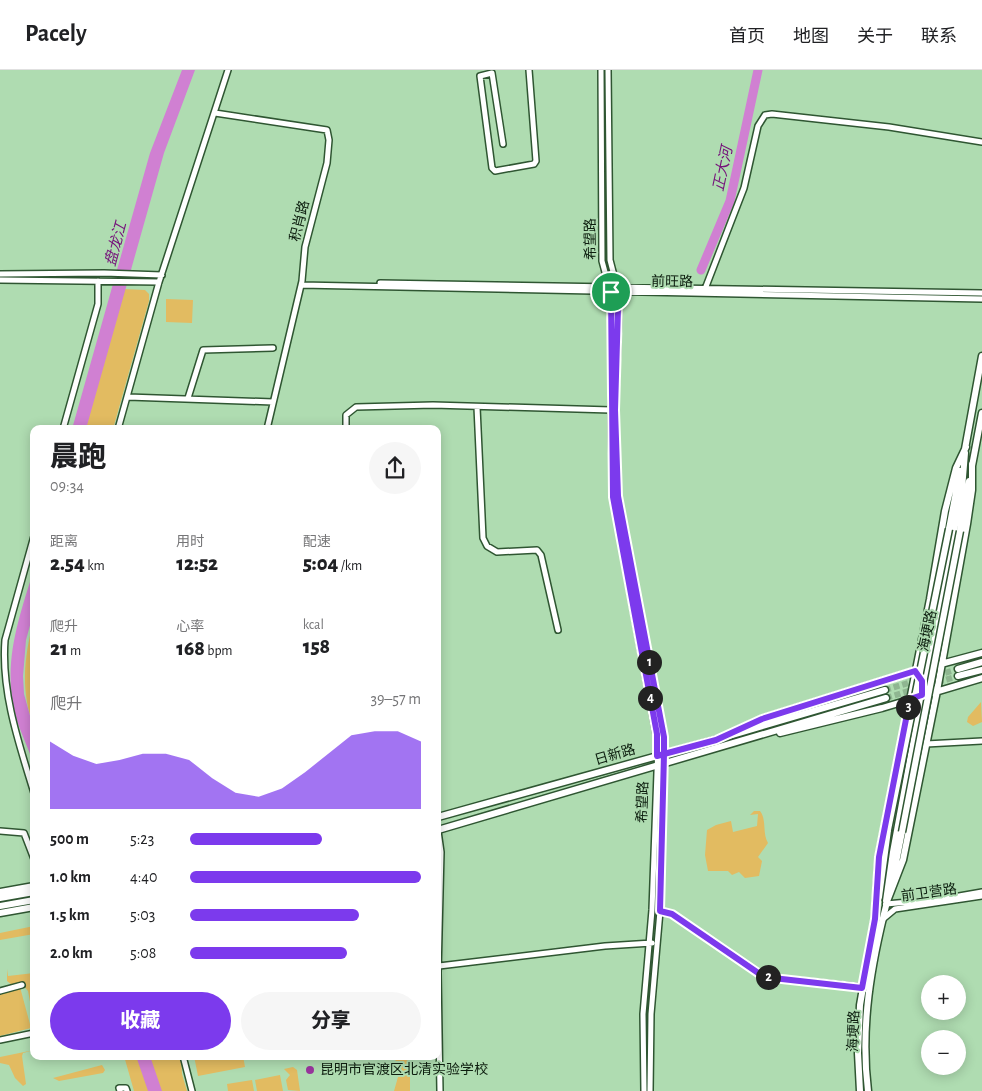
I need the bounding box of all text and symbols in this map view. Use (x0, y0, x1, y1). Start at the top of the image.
text: Pacely (25, 22, 87, 46)
text: 首页 (729, 28, 765, 46)
text: 地图 (793, 28, 829, 46)
text: 关于 (857, 28, 893, 46)
text: 联系 (921, 28, 957, 46)
water label: 正大河 (710, 142, 736, 193)
street label: 积肖路 (287, 199, 312, 243)
water label: 盘龙江 (102, 218, 130, 268)
street label: 希望路 (583, 218, 598, 260)
pin (590, 271, 632, 313)
street label: 前旺路 (651, 273, 693, 289)
icon: arrive (597, 278, 625, 306)
button: share (369, 442, 421, 494)
text: 晨跑 (50, 444, 106, 472)
text: 09:34 (50, 478, 84, 494)
text: 距离 (50, 535, 78, 549)
text: 用时 (176, 535, 204, 549)
text: 配速 (303, 535, 331, 549)
text: 2.54 (50, 553, 85, 574)
text: 12:52 (176, 553, 218, 574)
text: 5:04 (303, 553, 338, 574)
text: km (85, 559, 105, 573)
text: /km (338, 559, 362, 573)
street label: 海埂路 (916, 609, 939, 653)
text: kcal (303, 618, 324, 632)
text: 爬升 (50, 620, 78, 634)
text: 心率 (176, 620, 204, 634)
text: 158 (303, 636, 330, 657)
text: 21 (50, 638, 68, 659)
text: 168 (176, 638, 205, 659)
text: m (68, 644, 81, 658)
text: bpm (205, 644, 233, 658)
pin: 1 (636, 650, 662, 674)
text: 1 (647, 655, 652, 669)
pin: 4 (638, 686, 662, 710)
text: 39–57 m (370, 691, 421, 707)
text: 4 (647, 691, 654, 705)
pin: 3 (896, 694, 920, 720)
text: 爬升 (50, 696, 82, 712)
text: 3 (905, 700, 912, 714)
street label: 日新路 (593, 742, 637, 768)
street label: 希望路 (634, 781, 651, 823)
text: 500 m (50, 831, 89, 847)
text: 5:23 (130, 831, 154, 847)
text: 1.0 km (50, 869, 91, 885)
text: 4:40 (130, 869, 158, 885)
street label: 前卫营路 (900, 880, 958, 904)
text: 1.5 km (50, 907, 90, 923)
text: 5:03 (130, 907, 155, 923)
text: 2.0 km (50, 945, 93, 961)
text: 5:08 (130, 945, 156, 961)
pin: 2 (756, 964, 780, 990)
text: 2 (765, 970, 772, 984)
map controls (921, 975, 966, 1075)
button: + (921, 975, 966, 1020)
button: 收藏 (50, 992, 231, 1050)
button: 分享 (241, 992, 421, 1050)
street label: 海埂路 (845, 1010, 862, 1052)
button: − (921, 1030, 966, 1075)
place label: 昆明市官渡区北清实验学校 (320, 1061, 488, 1077)
marker: 昆明市官渡区北清实验学校 (304, 1064, 316, 1076)

